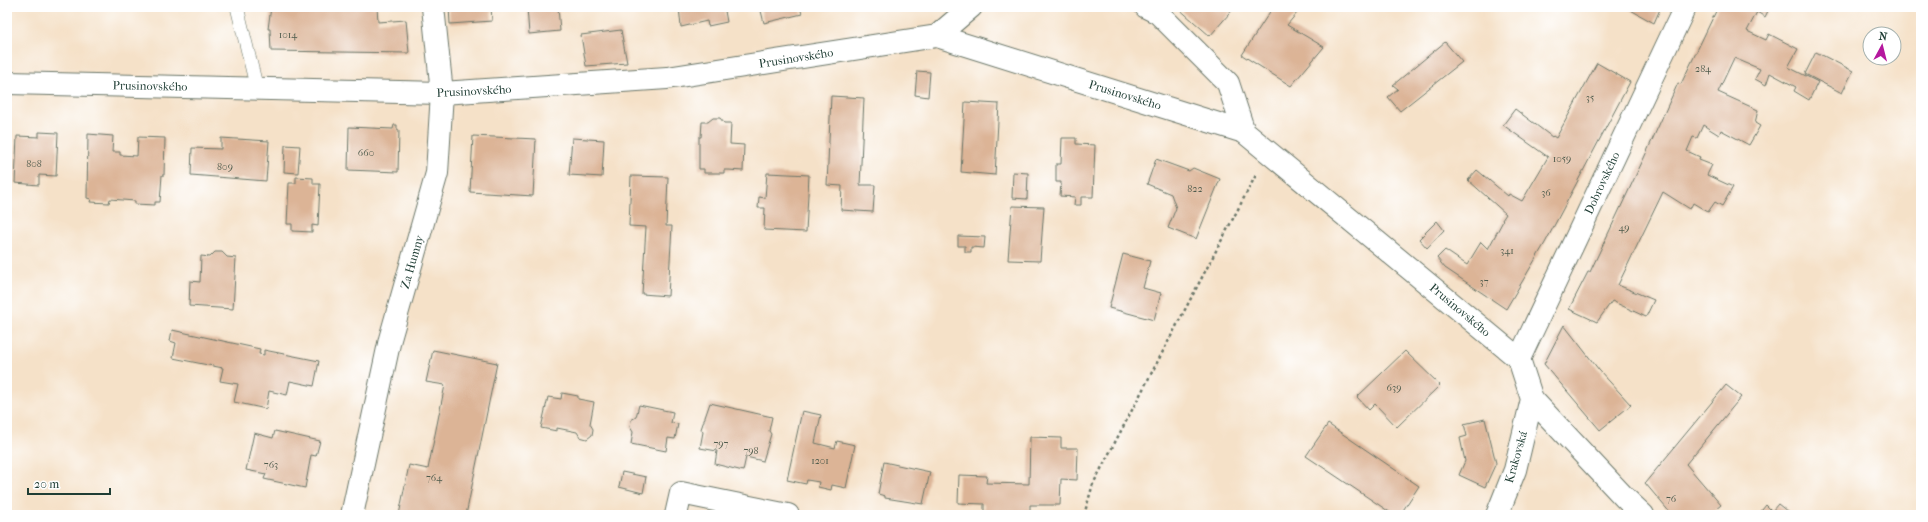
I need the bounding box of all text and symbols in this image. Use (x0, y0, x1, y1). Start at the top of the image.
north arrow (1862, 26, 1902, 66)
house number: 1014 (279, 29, 298, 41)
text: N (1878, 30, 1889, 44)
street label: Prusinovského (758, 45, 834, 71)
house number: 284 (1695, 63, 1712, 75)
street label: Prusinovského (1087, 77, 1163, 113)
street label: Prusinovského (112, 78, 188, 94)
street label: Prusinovského (436, 82, 512, 100)
house number: 35 (1586, 92, 1594, 104)
house number: 660 (358, 147, 374, 159)
street label: Dobrovského (1581, 149, 1623, 217)
house number: 1059 (1553, 153, 1571, 165)
house number: 808 (26, 158, 42, 170)
house number: 809 (217, 161, 233, 173)
house number: 822 (1187, 183, 1203, 195)
house number: 36 (1541, 187, 1551, 199)
house number: 49 (1618, 222, 1630, 234)
street label: Za Humny (398, 233, 427, 291)
house number: 341 (1500, 245, 1514, 257)
house number: 37 (1480, 276, 1489, 288)
street label: Prusinovského (1427, 281, 1493, 339)
house number: 639 (1387, 382, 1401, 394)
street label: Krakovská (1502, 429, 1530, 485)
house number: 797 (714, 438, 729, 450)
house number: 798 (743, 445, 759, 457)
house number: 1201 (811, 455, 829, 467)
house number: 763 (264, 459, 278, 471)
scale bar (28, 470, 110, 496)
house number: 764 (426, 472, 443, 484)
text: 20 m (34, 477, 59, 491)
house number: 76 (1666, 493, 1677, 505)

